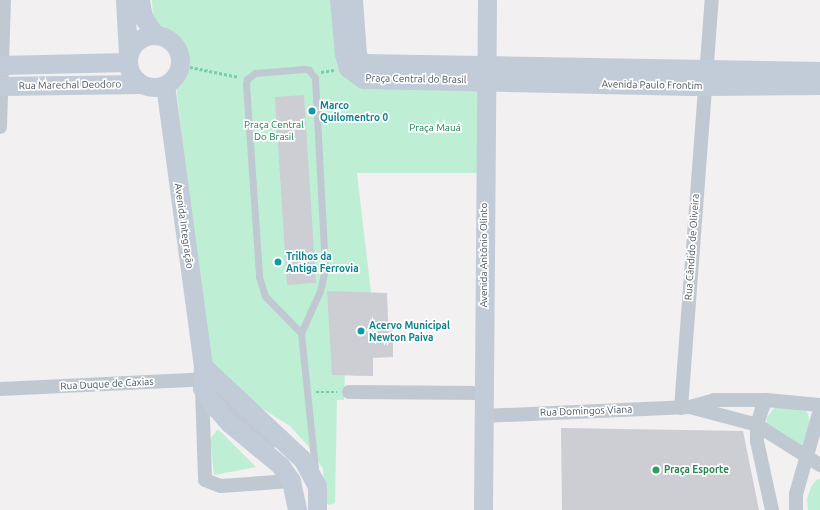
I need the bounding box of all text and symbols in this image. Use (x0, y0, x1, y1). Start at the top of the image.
street label: Praça Central do Brasil (366, 72, 466, 86)
street label: Rua Marechal Deodoro (19, 78, 121, 92)
street label: Avenida Paulo Frontim (601, 78, 703, 92)
place label: Marco Quilomentro 0 (320, 99, 388, 122)
marker: Marco Quilomentro 0 (307, 106, 317, 116)
park label: Praça Central Do Brasil (244, 118, 304, 142)
park label: Praça Mauá (409, 122, 461, 134)
street label: Avenida Integração (172, 183, 196, 269)
street label: Rua Cândido de Oliveira (682, 193, 702, 301)
street label: Avenida Antônio Olinto (478, 203, 490, 307)
place label: Trilhos da Antiga Ferrovia (286, 250, 359, 274)
marker: Trilhos da Antiga Ferrovia (273, 257, 283, 267)
place label: Acervo Municipal Newton Paiva (369, 319, 450, 342)
marker: Acervo Municipal Newton Paiva (356, 326, 366, 336)
street label: Rua Duque de Caxias (60, 376, 154, 392)
street label: Rua Domingos Viana (540, 403, 632, 419)
place label: Praça Esporte (664, 464, 729, 476)
marker: Praça Esporte (651, 465, 661, 475)

